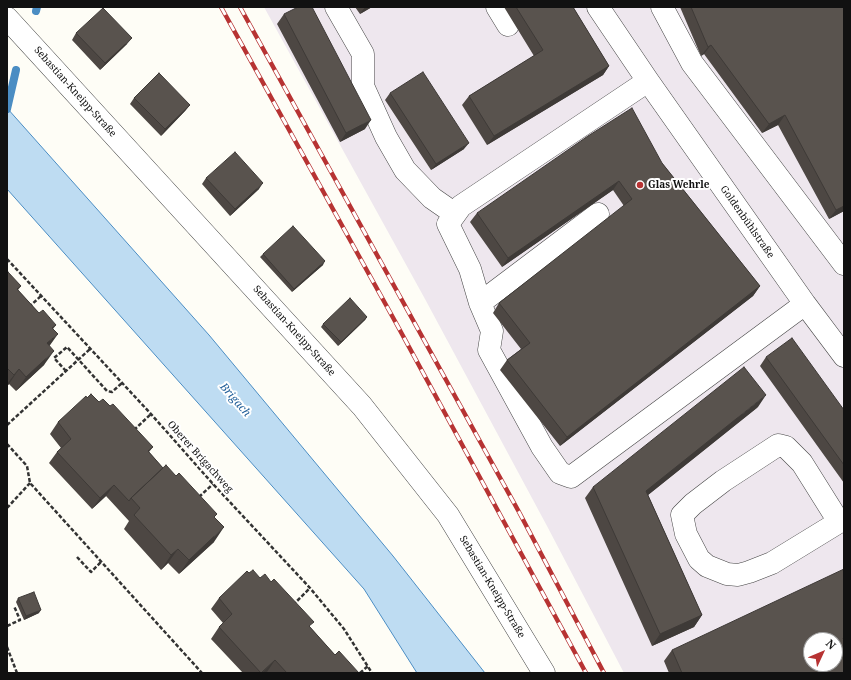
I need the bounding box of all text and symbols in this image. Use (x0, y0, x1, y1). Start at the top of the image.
street label: Sebastian-Kneipp-Straße (31, 44, 119, 140)
place label: Glas Wehrle (648, 179, 710, 191)
marker: Glas Wehrle (635, 180, 645, 190)
street label: Goldenbühlstraße (717, 183, 777, 261)
street label: Sebastian-Kneipp-Straße (250, 283, 338, 379)
water label: Brigach (217, 381, 253, 419)
street label: Oberer Brigachweg (165, 419, 235, 495)
street label: Sebastian-Kneipp-Straße (457, 534, 527, 640)
north arrow (803, 632, 843, 672)
text: N (823, 636, 840, 652)

